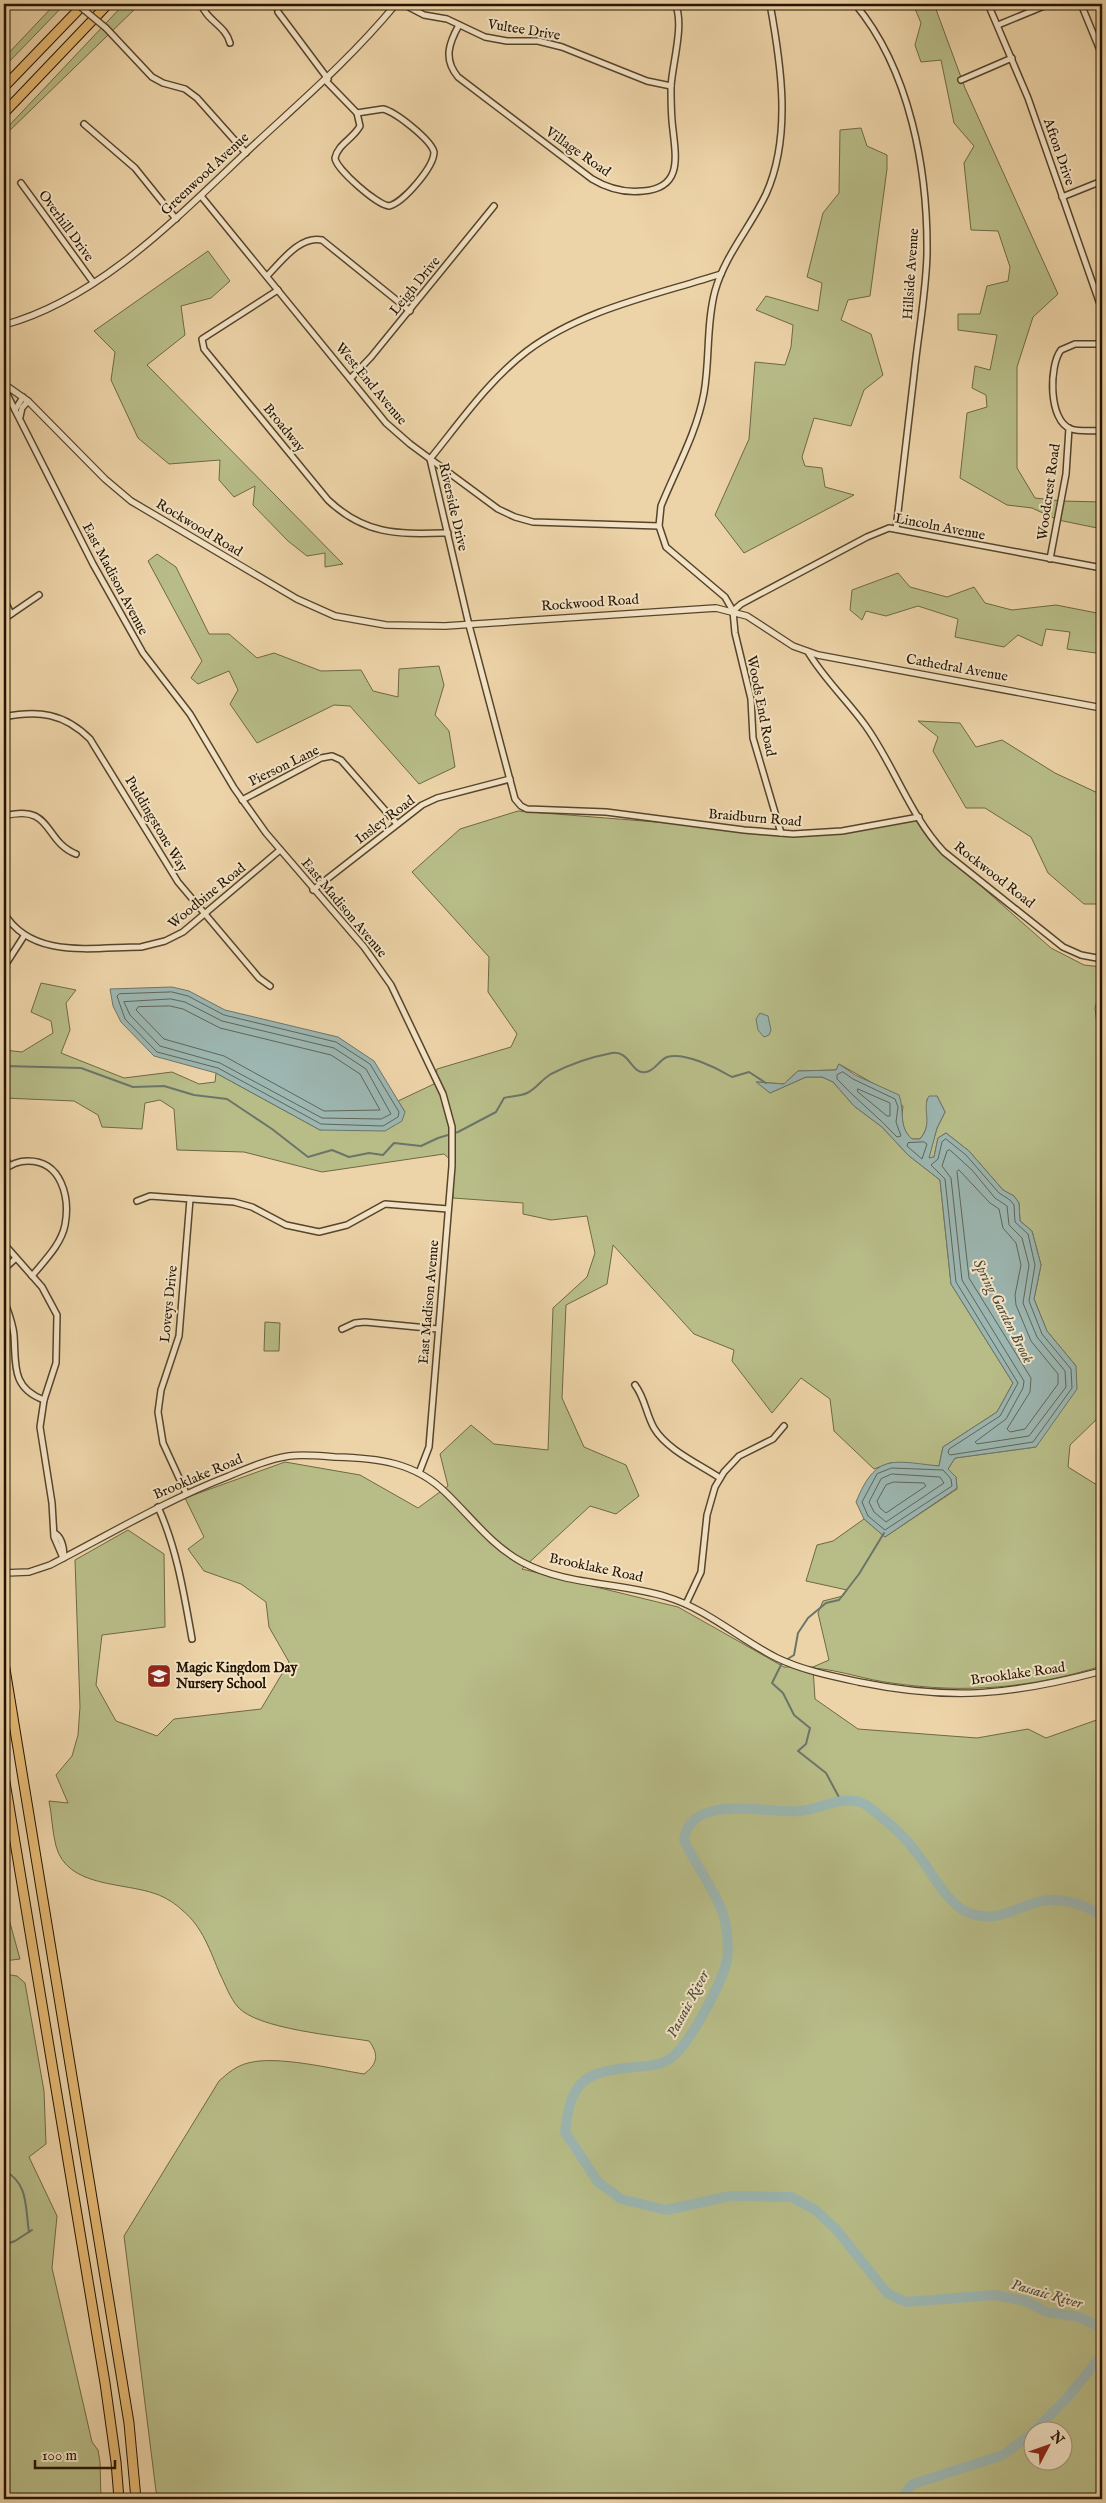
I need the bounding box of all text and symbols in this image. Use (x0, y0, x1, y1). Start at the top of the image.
street label: Vultee Drive (485, 15, 562, 45)
street label: Afton Drive (1039, 115, 1079, 189)
street label: Village Road (541, 122, 614, 181)
street label: Greenwood Avenue (157, 128, 253, 219)
street label: Overhill Drive (34, 187, 98, 266)
street label: Hillside Avenue (899, 227, 923, 320)
street label: Leigh Drive (386, 252, 445, 319)
street label: West End Avenue (331, 339, 411, 429)
street label: Broadway (259, 400, 309, 456)
street label: Woodcrest Road (1033, 442, 1065, 541)
street label: Riverside Drive (434, 461, 472, 553)
street label: Rockwood Road (152, 495, 246, 561)
street label: Lincoln Avenue (893, 509, 987, 545)
street label: East Madison Avenue (78, 520, 152, 639)
street label: Rockwood Road (541, 591, 640, 615)
street label: Cathedral Avenue (905, 650, 1010, 686)
street label: Woods End Road (742, 654, 780, 759)
street label: Pierson Lane (246, 741, 323, 791)
street label: Puddingstone Way (120, 773, 192, 875)
street label: Insley Road (352, 791, 419, 848)
street label: Braidburn Road (708, 805, 803, 831)
street label: Rockwood Road (950, 838, 1039, 913)
street label: East Madison Avenue (297, 854, 391, 962)
street label: Woodbine Road (164, 859, 250, 933)
street label: East Madison Avenue (415, 1239, 443, 1365)
water label: Spring Garden Brook (968, 1256, 1037, 1367)
street label: Loveys Drive (156, 1264, 182, 1344)
street label: Brooklake Road (151, 1450, 246, 1504)
street label: Brooklake Road (547, 1549, 645, 1587)
street label: Brooklake Road (970, 1658, 1067, 1690)
place label: Magic Kingdom Day Nursery School (175, 1659, 298, 1693)
school or university icon: Magic Kingdom Day Nursery School (146, 1663, 172, 1689)
water label: Passaic River (662, 1966, 714, 2041)
water label: Passaic River (1009, 2275, 1086, 2313)
north arrow (1024, 2420, 1074, 2470)
text: N (1046, 2427, 1068, 2449)
scale bar (35, 2438, 115, 2470)
text: 100 m (42, 2446, 78, 2465)

